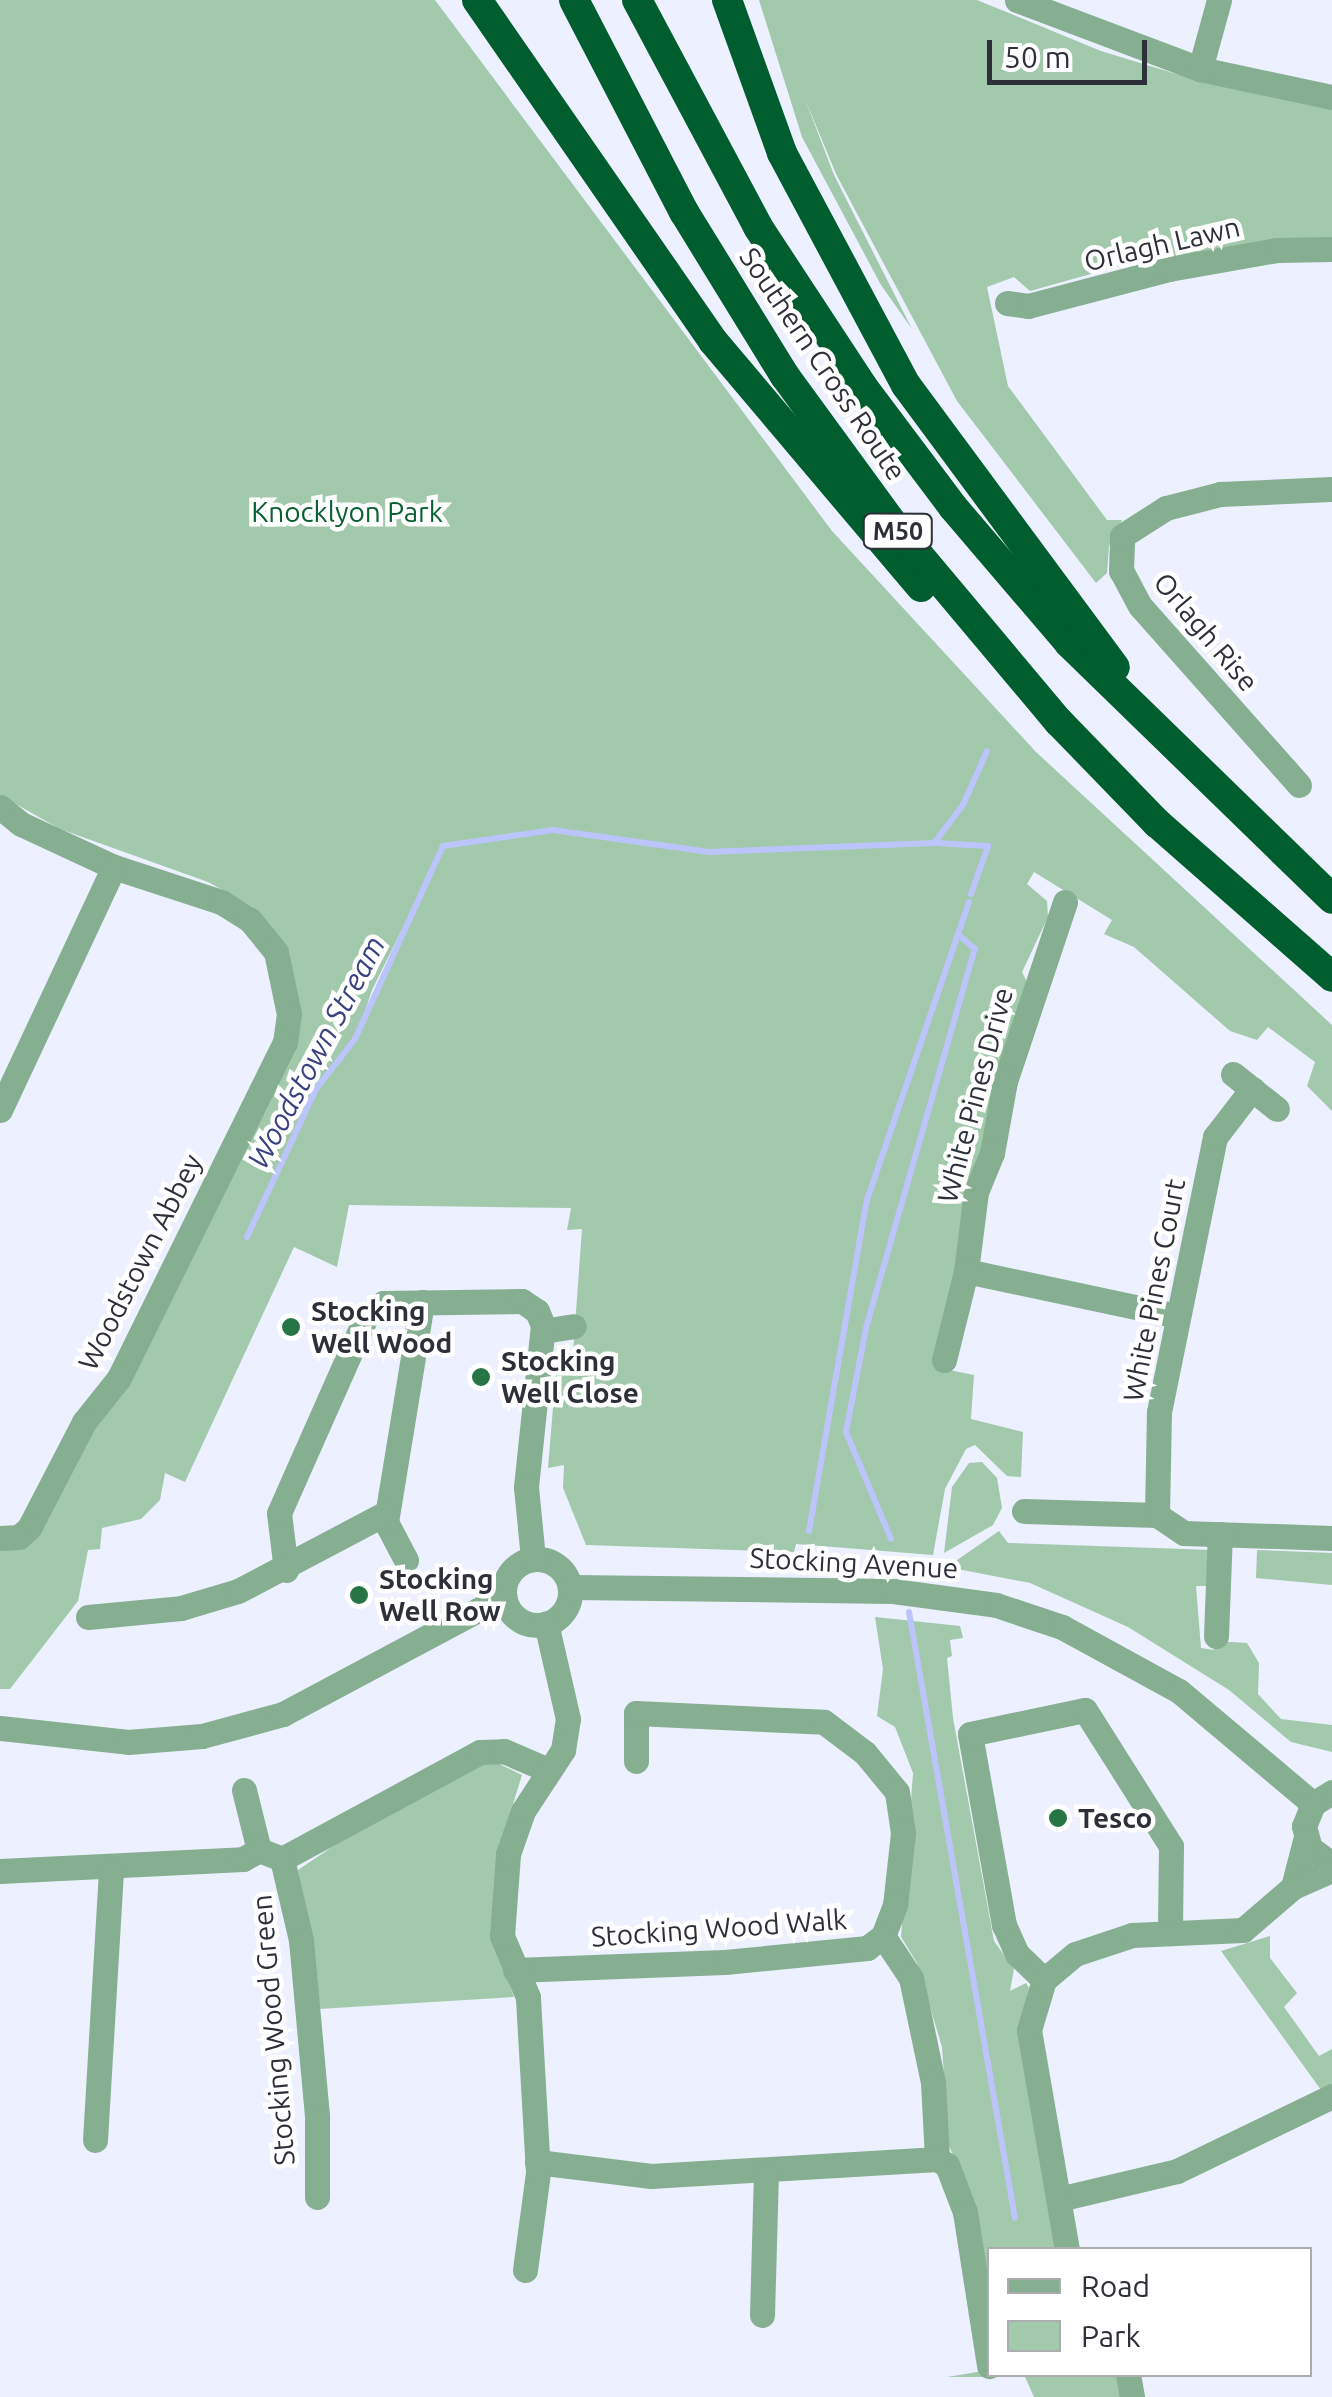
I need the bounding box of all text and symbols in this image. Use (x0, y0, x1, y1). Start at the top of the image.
scale bar (992, 20, 1152, 82)
text: 50 m (1004, 40, 1071, 74)
street label: Orlagh Lawn (1081, 210, 1243, 278)
street label: Southern Cross Route (733, 241, 913, 487)
park label: Knocklyon Park (251, 495, 443, 529)
road number: M50 (860, 511, 936, 551)
street label: Orlagh Rise (1147, 566, 1265, 698)
water label: Woodstown Stream (240, 930, 392, 1174)
street label: White Pines Drive (930, 984, 1020, 1206)
street label: Woodstown Abbey (71, 1148, 209, 1376)
street label: White Pines Court (1116, 1176, 1192, 1404)
place label: Stocking Well Wood (311, 1294, 452, 1360)
marker: Stocking Well Wood (280, 1316, 302, 1338)
place label: Stocking Well Close (501, 1344, 639, 1410)
marker: Stocking Well Close (470, 1366, 492, 1388)
street label: Stocking Avenue (749, 1541, 959, 1585)
place label: Stocking Well Row (379, 1562, 501, 1628)
marker: Stocking Well Row (348, 1584, 370, 1606)
place label: Tesco (1078, 1801, 1152, 1835)
marker: Tesco (1047, 1807, 1069, 1829)
street label: Stocking Wood Green (244, 1893, 302, 2167)
street label: Stocking Wood Walk (590, 1902, 848, 1954)
legend (987, 2247, 1312, 2377)
text: Road (1081, 2269, 1150, 2303)
text: Park (1081, 2319, 1141, 2353)

